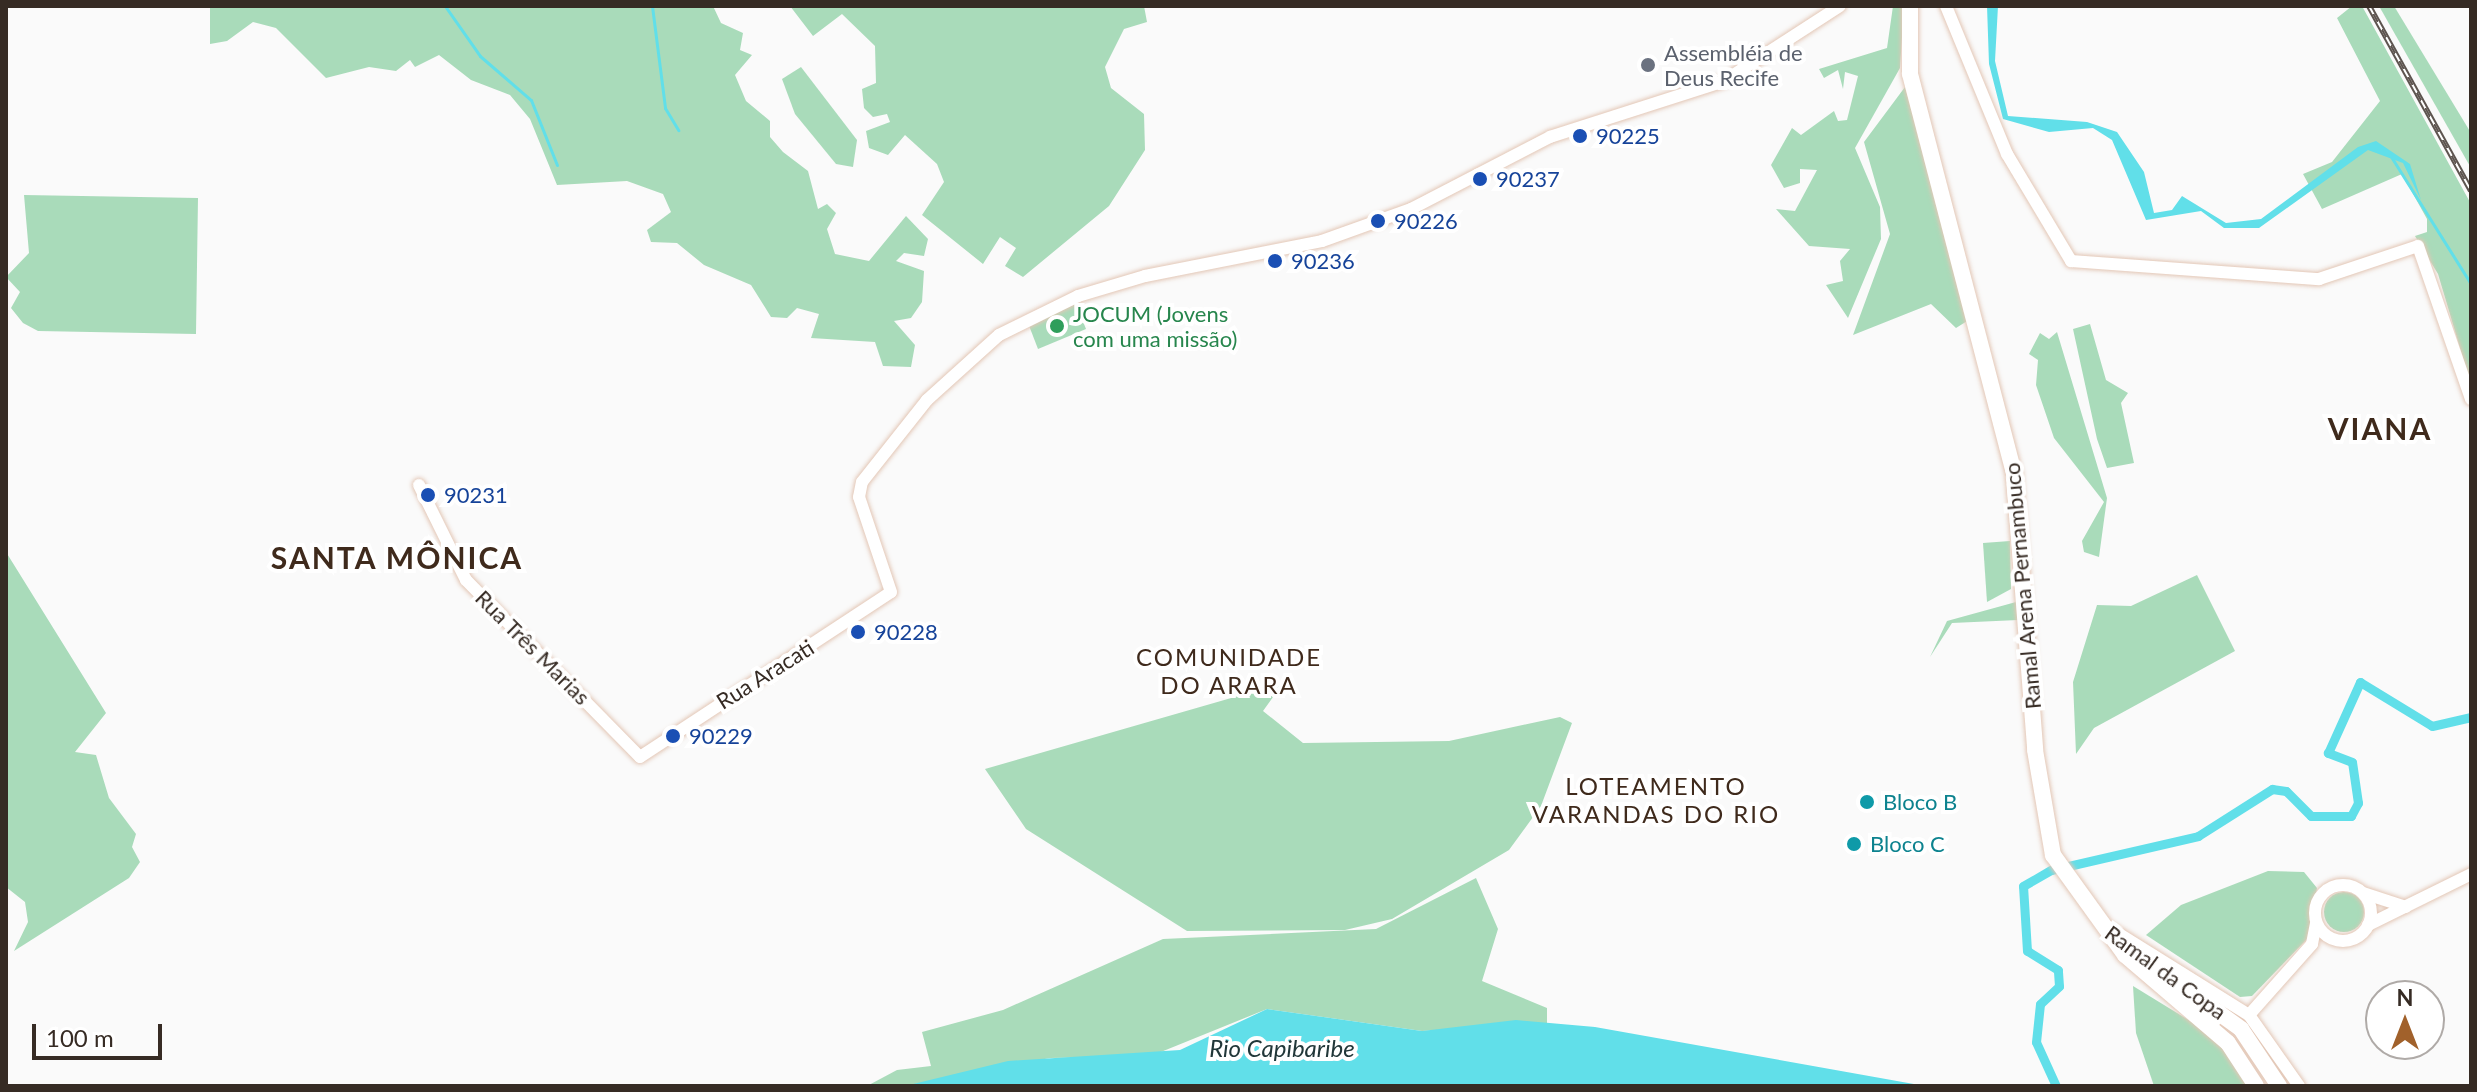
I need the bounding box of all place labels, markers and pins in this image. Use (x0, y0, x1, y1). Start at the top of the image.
place label: Assembléia de Deus Recife (1664, 39, 1803, 90)
marker: Assembléia de Deus Recife (1639, 56, 1657, 74)
place label: 90225 (1596, 123, 1660, 149)
marker: 90225 (1571, 127, 1589, 145)
place label: 90237 (1496, 166, 1560, 192)
marker: 90237 (1471, 170, 1489, 188)
place label: 90226 (1394, 208, 1458, 234)
marker: 90226 (1369, 212, 1387, 230)
place label: 90236 (1291, 248, 1355, 274)
marker: 90236 (1266, 252, 1284, 270)
place label: JOCUM (Jovens com uma missão) (1073, 300, 1237, 352)
marker: JOCUM (Jovens com uma missão) (1048, 317, 1066, 335)
place label: 90231 (444, 482, 508, 508)
marker: 90231 (419, 486, 437, 504)
place label: 90228 (874, 619, 938, 645)
marker: 90228 (849, 623, 867, 641)
place label: 90229 (689, 723, 753, 749)
marker: 90229 (664, 727, 682, 745)
place label: Bloco B (1883, 789, 1957, 815)
marker: Bloco B (1858, 793, 1876, 811)
place label: Bloco C (1870, 831, 1945, 857)
marker: Bloco C (1845, 835, 1863, 853)

